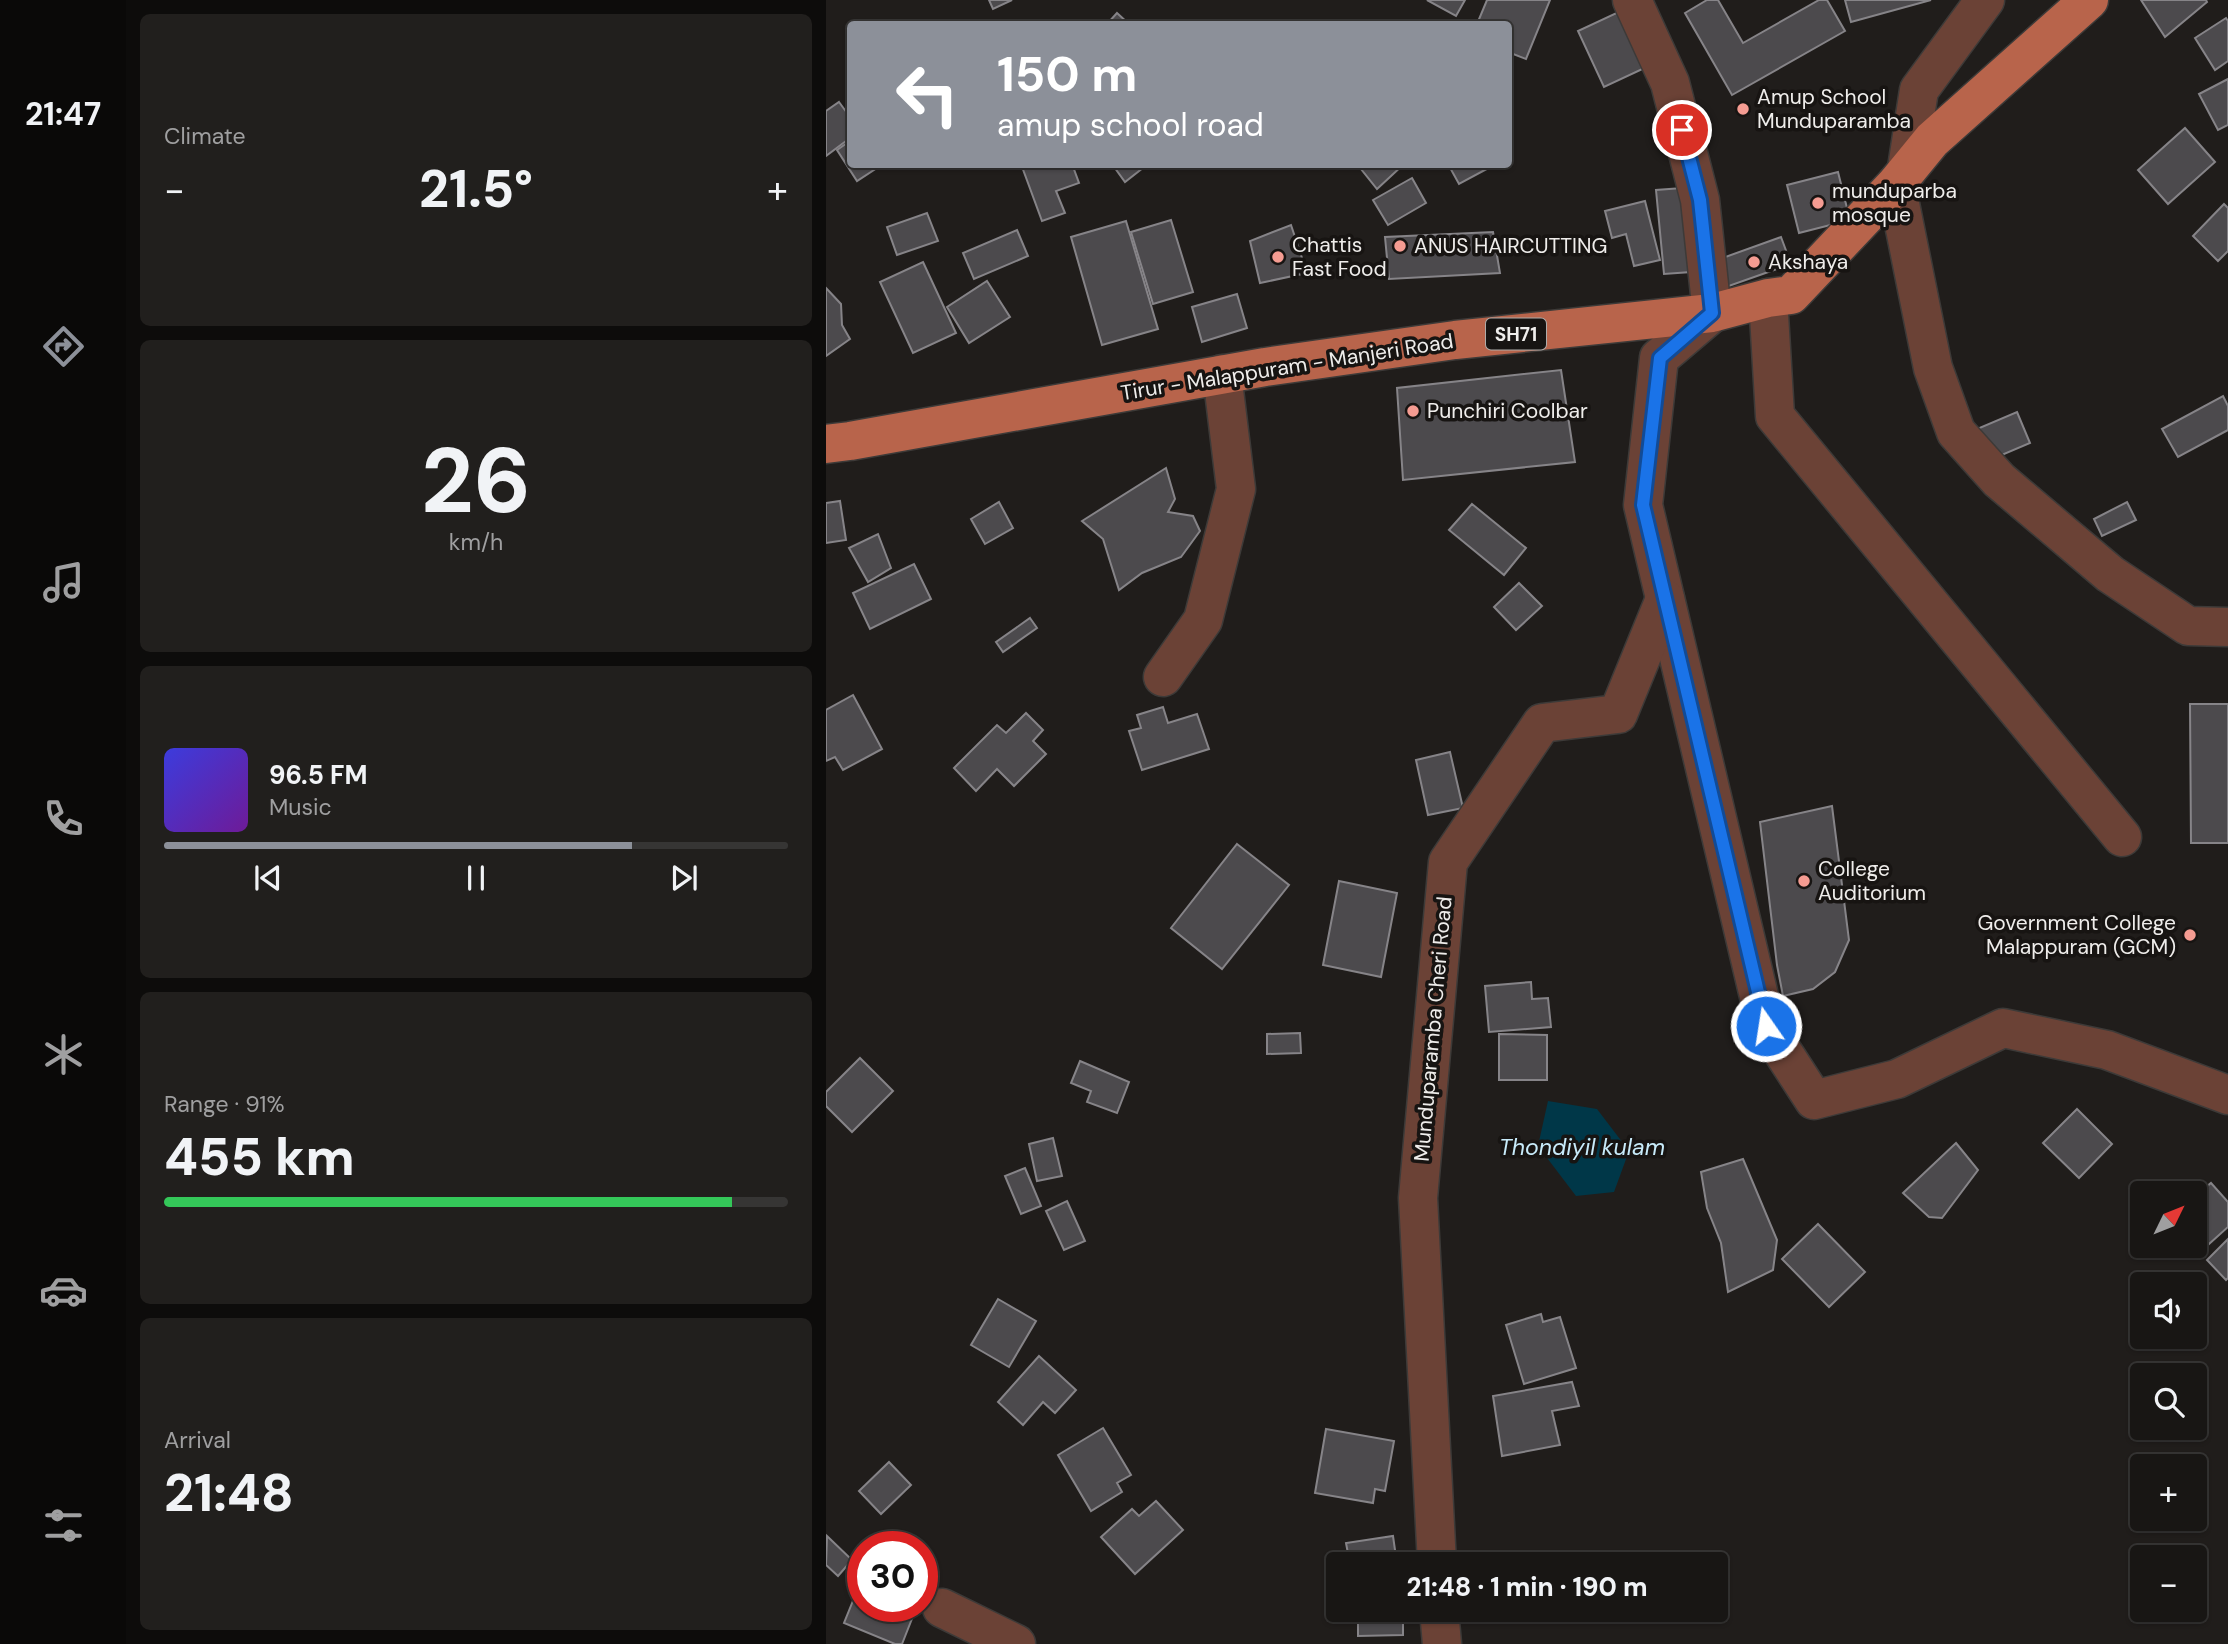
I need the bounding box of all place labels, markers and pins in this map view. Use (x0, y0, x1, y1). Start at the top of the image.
place label: Amup School Munduparamba (1757, 83, 1911, 135)
pin (1652, 100, 1712, 160)
marker: Amup School Munduparamba (1735, 101, 1751, 117)
place label: munduparba mosque (1832, 177, 1957, 229)
marker: munduparba mosque (1810, 195, 1826, 211)
place label: Chattis Fast Food (1292, 231, 1387, 283)
place label: ANUS HAIRCUTTING (1414, 232, 1607, 260)
marker: ANUS HAIRCUTTING (1392, 238, 1408, 254)
place label: Akshaya (1768, 248, 1848, 276)
marker: Chattis Fast Food (1270, 249, 1286, 265)
marker: Akshaya (1746, 254, 1762, 270)
place label: Punchiri Coolbar (1427, 397, 1588, 425)
marker: Punchiri Coolbar (1405, 403, 1421, 419)
place label: College Auditorium (1818, 855, 1926, 907)
marker: College Auditorium (1796, 873, 1812, 889)
place label: Government College Malappuram (GCM) (1977, 909, 2176, 961)
marker: Government College Malappuram (GCM) (2182, 927, 2198, 943)

